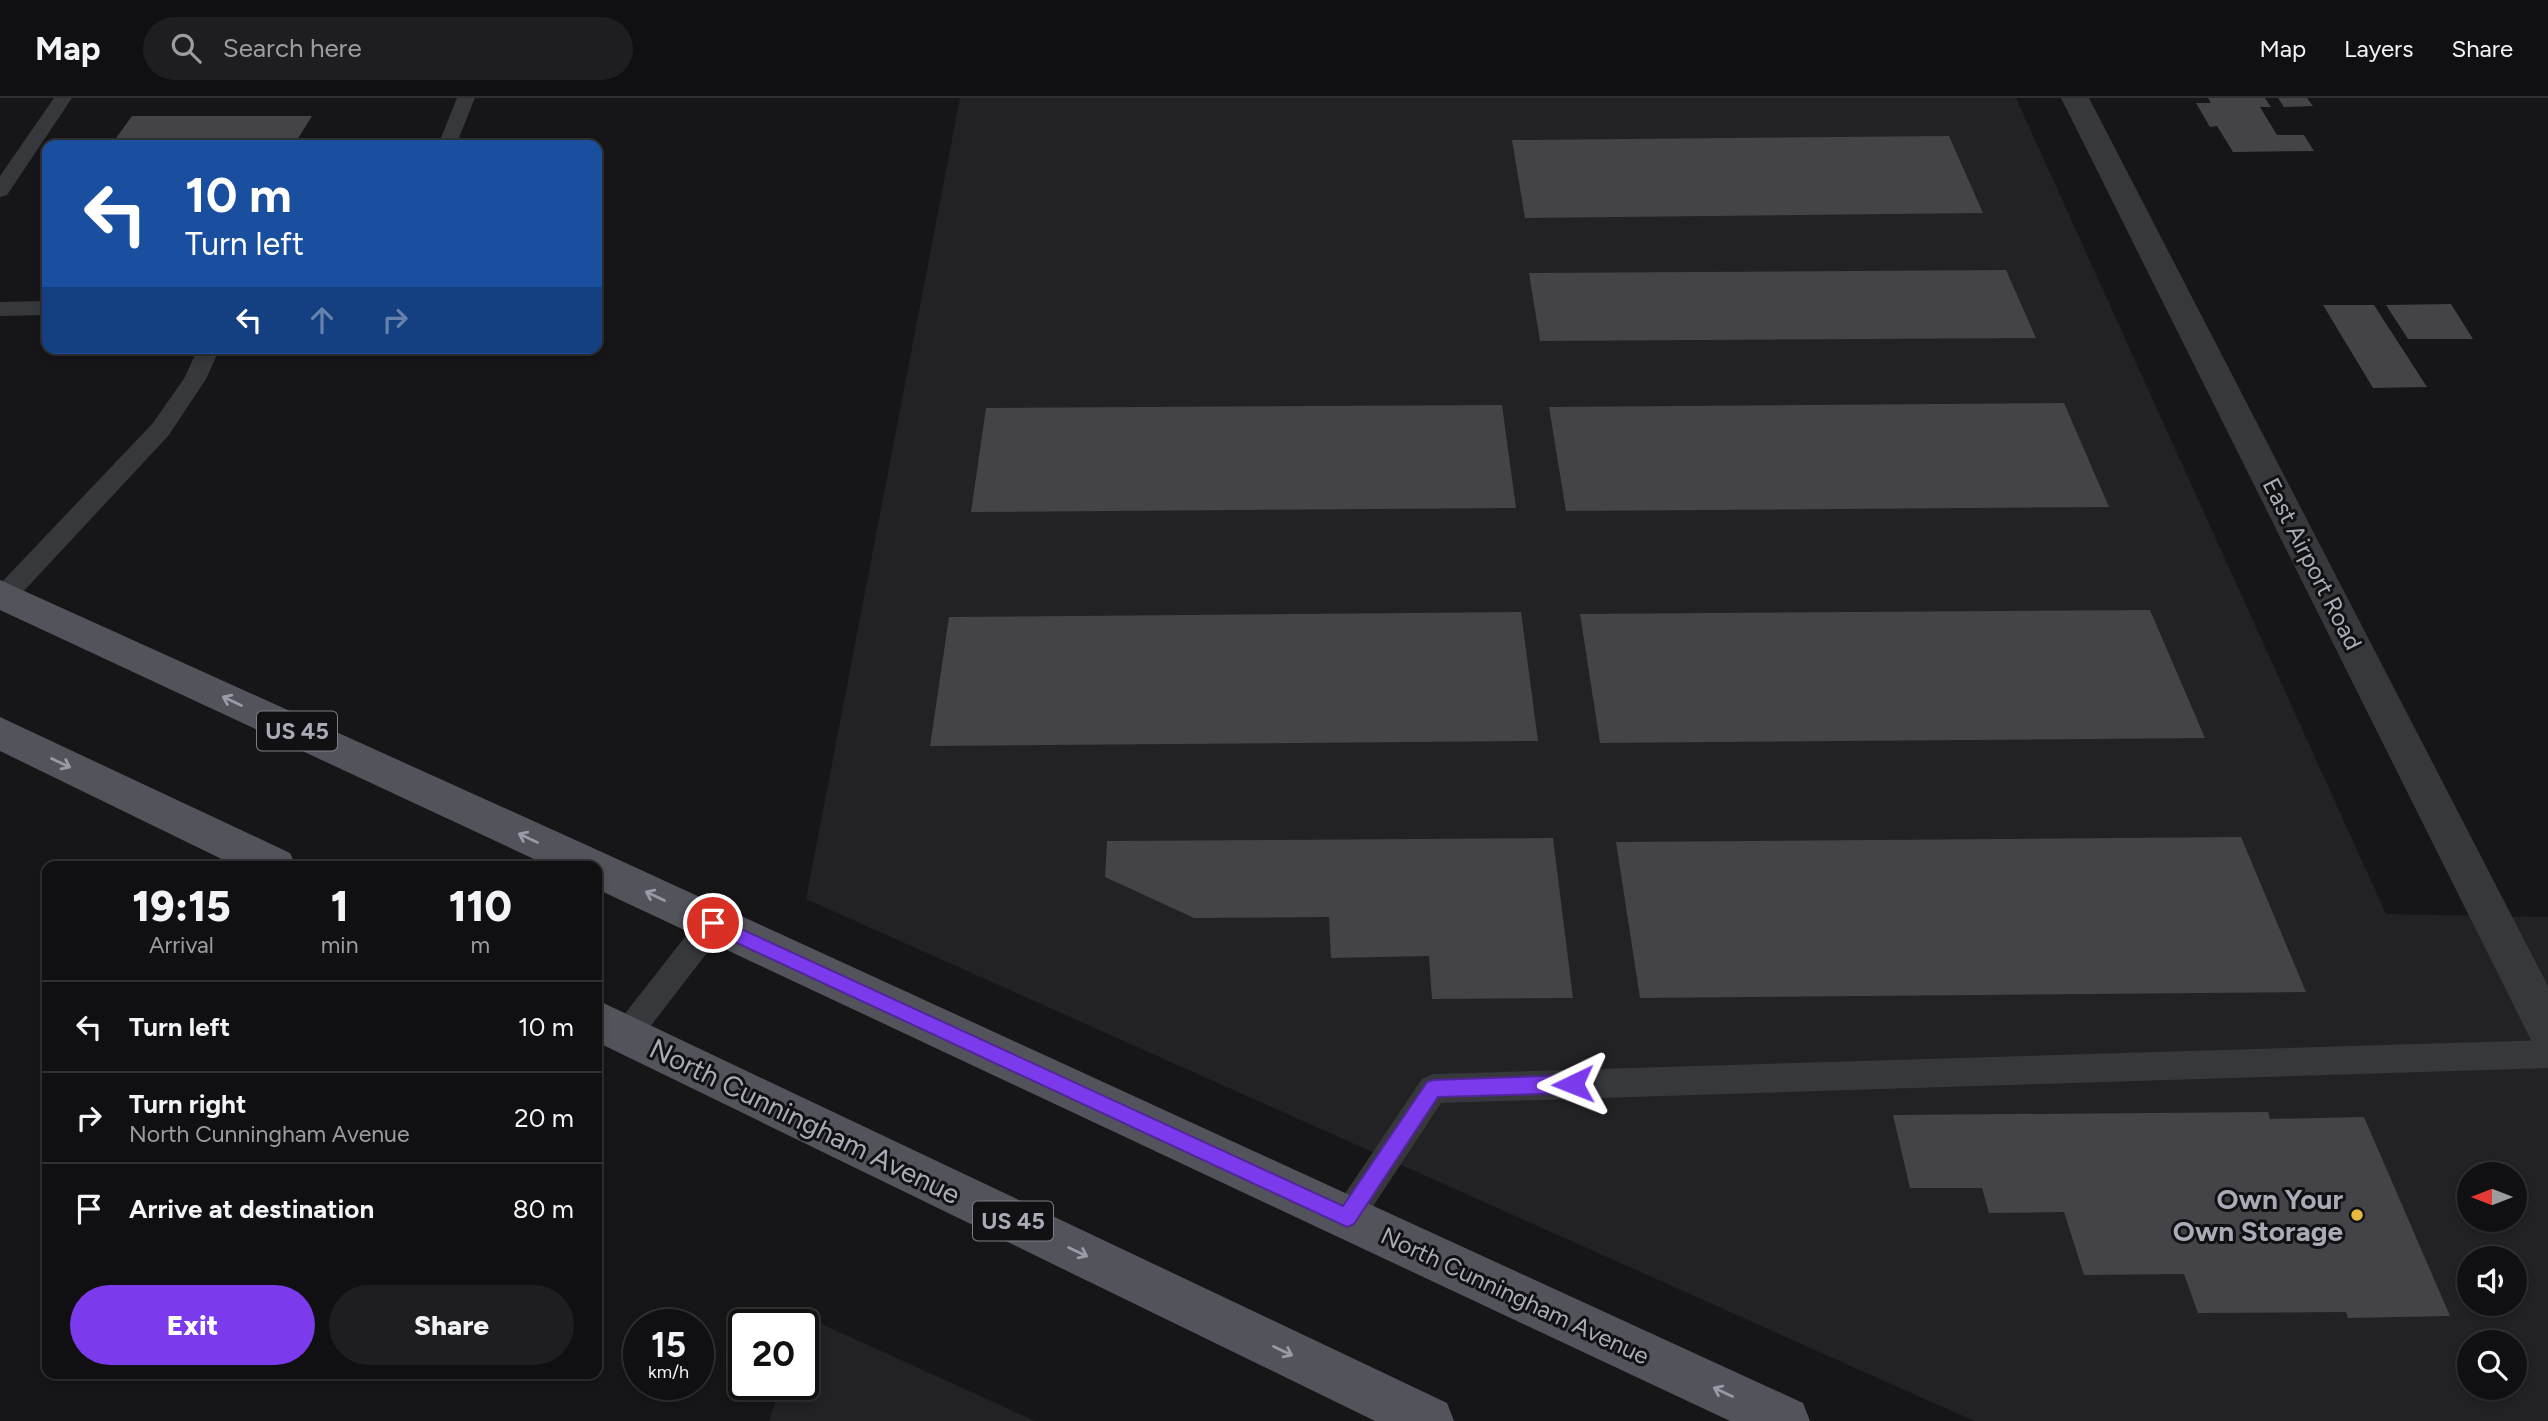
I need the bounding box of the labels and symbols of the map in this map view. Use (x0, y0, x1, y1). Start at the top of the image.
street label: East Airport Road (2257, 473, 2368, 655)
one-way arrow (222, 694, 243, 707)
road number: US 45 (257, 712, 337, 750)
one-way arrow (51, 757, 72, 770)
one-way arrow (517, 830, 538, 843)
one-way arrow (645, 889, 666, 903)
pin (683, 893, 743, 953)
street label: North Cunningham Avenue (644, 1031, 966, 1211)
position arrow (1536, 1047, 1610, 1121)
north arrow (2457, 1162, 2527, 1232)
place label: Own Your Own Storage (2173, 1182, 2343, 1248)
road number: US 45 (973, 1202, 1053, 1240)
marker: Own Your Own Storage (2349, 1207, 2365, 1223)
street label: North Cunningham Avenue (1376, 1221, 1654, 1371)
one-way arrow (1067, 1246, 1088, 1259)
speed limit sign: 20 (728, 1309, 819, 1400)
one-way arrow (1272, 1344, 1293, 1358)
one-way arrow (1713, 1385, 1734, 1398)

